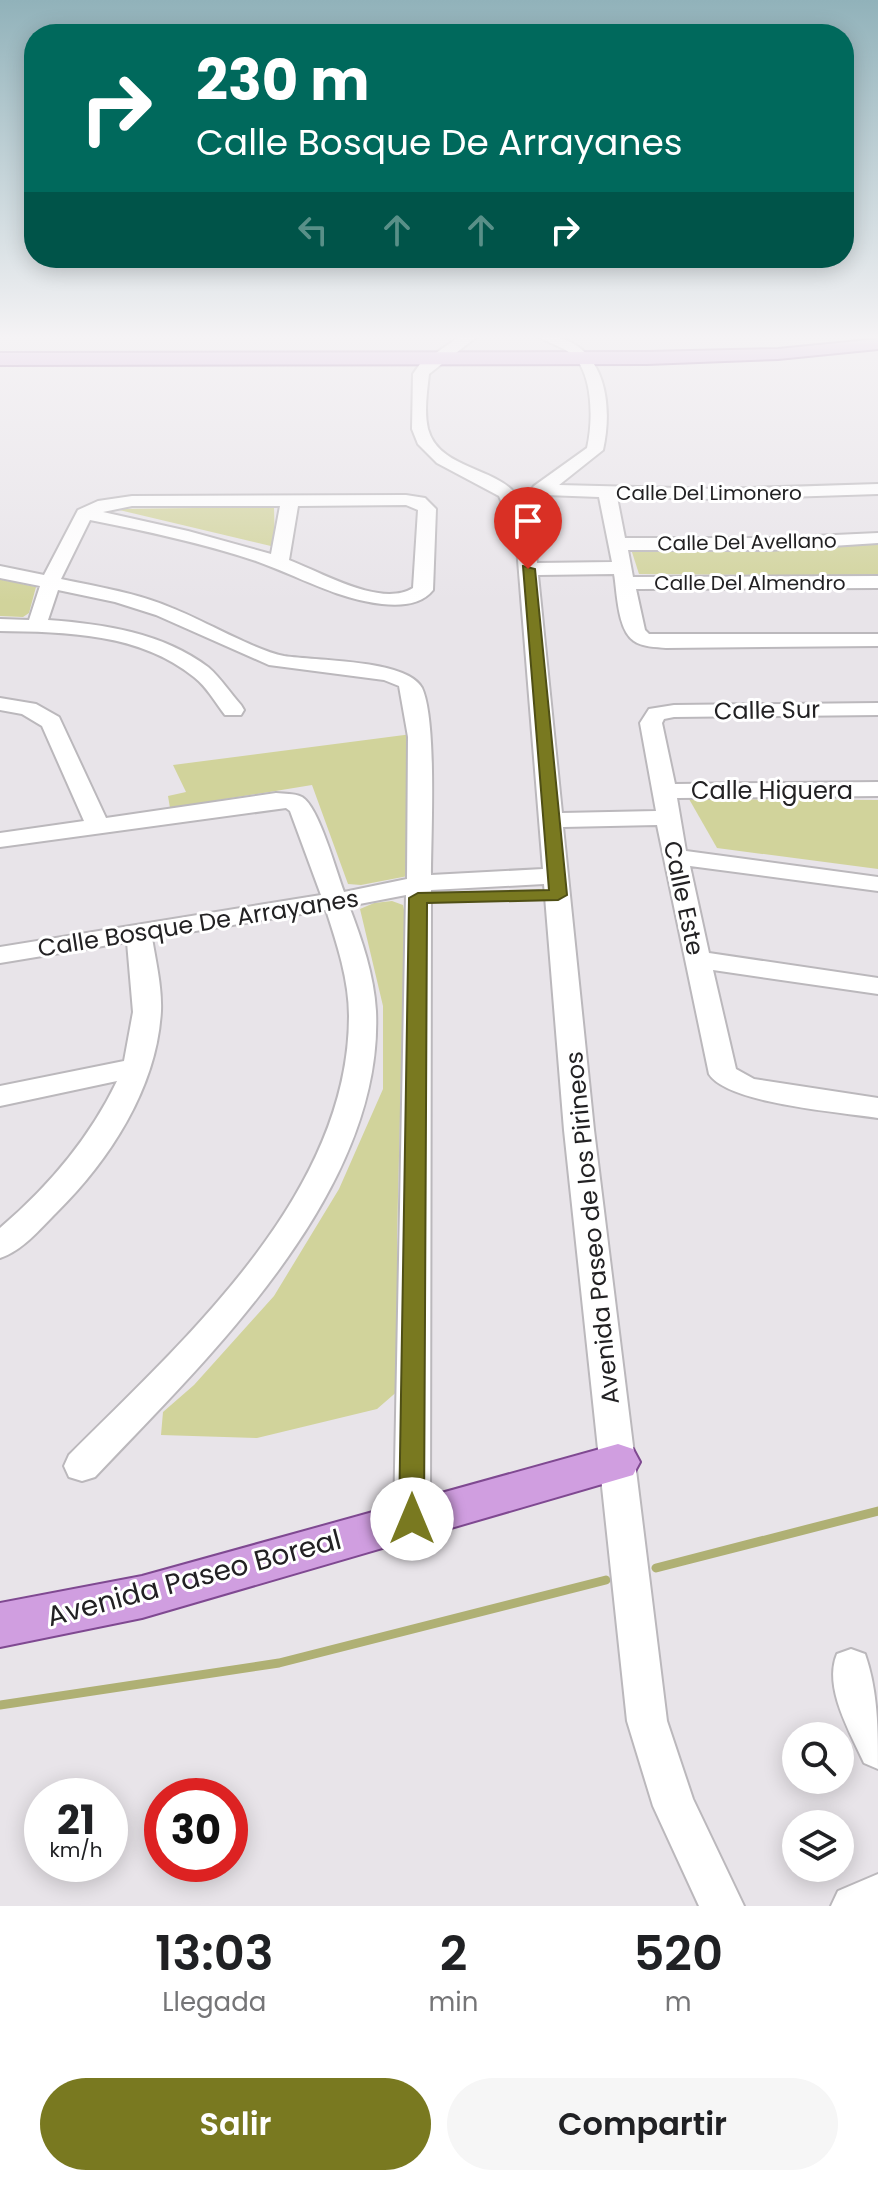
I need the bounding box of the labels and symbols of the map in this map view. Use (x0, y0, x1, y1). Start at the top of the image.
street label: Calle Del Limonero (616, 479, 802, 507)
pin (494, 487, 562, 569)
street label: Calle Del Avellano (657, 526, 837, 558)
street label: Calle Del Almendro (654, 569, 846, 597)
street label: Calle Sur (714, 693, 820, 727)
street label: Calle Higuera (691, 774, 853, 807)
street label: Calle Este (656, 838, 712, 958)
street label: Calle Bosque De Arrayanes (35, 881, 361, 965)
street label: Avenida Paseo de los Pirineos (557, 1050, 627, 1406)
position arrow (370, 1477, 454, 1561)
street label: Avenida Paseo Boreal (42, 1520, 346, 1636)
speed limit sign: 30 (144, 1778, 248, 1882)

